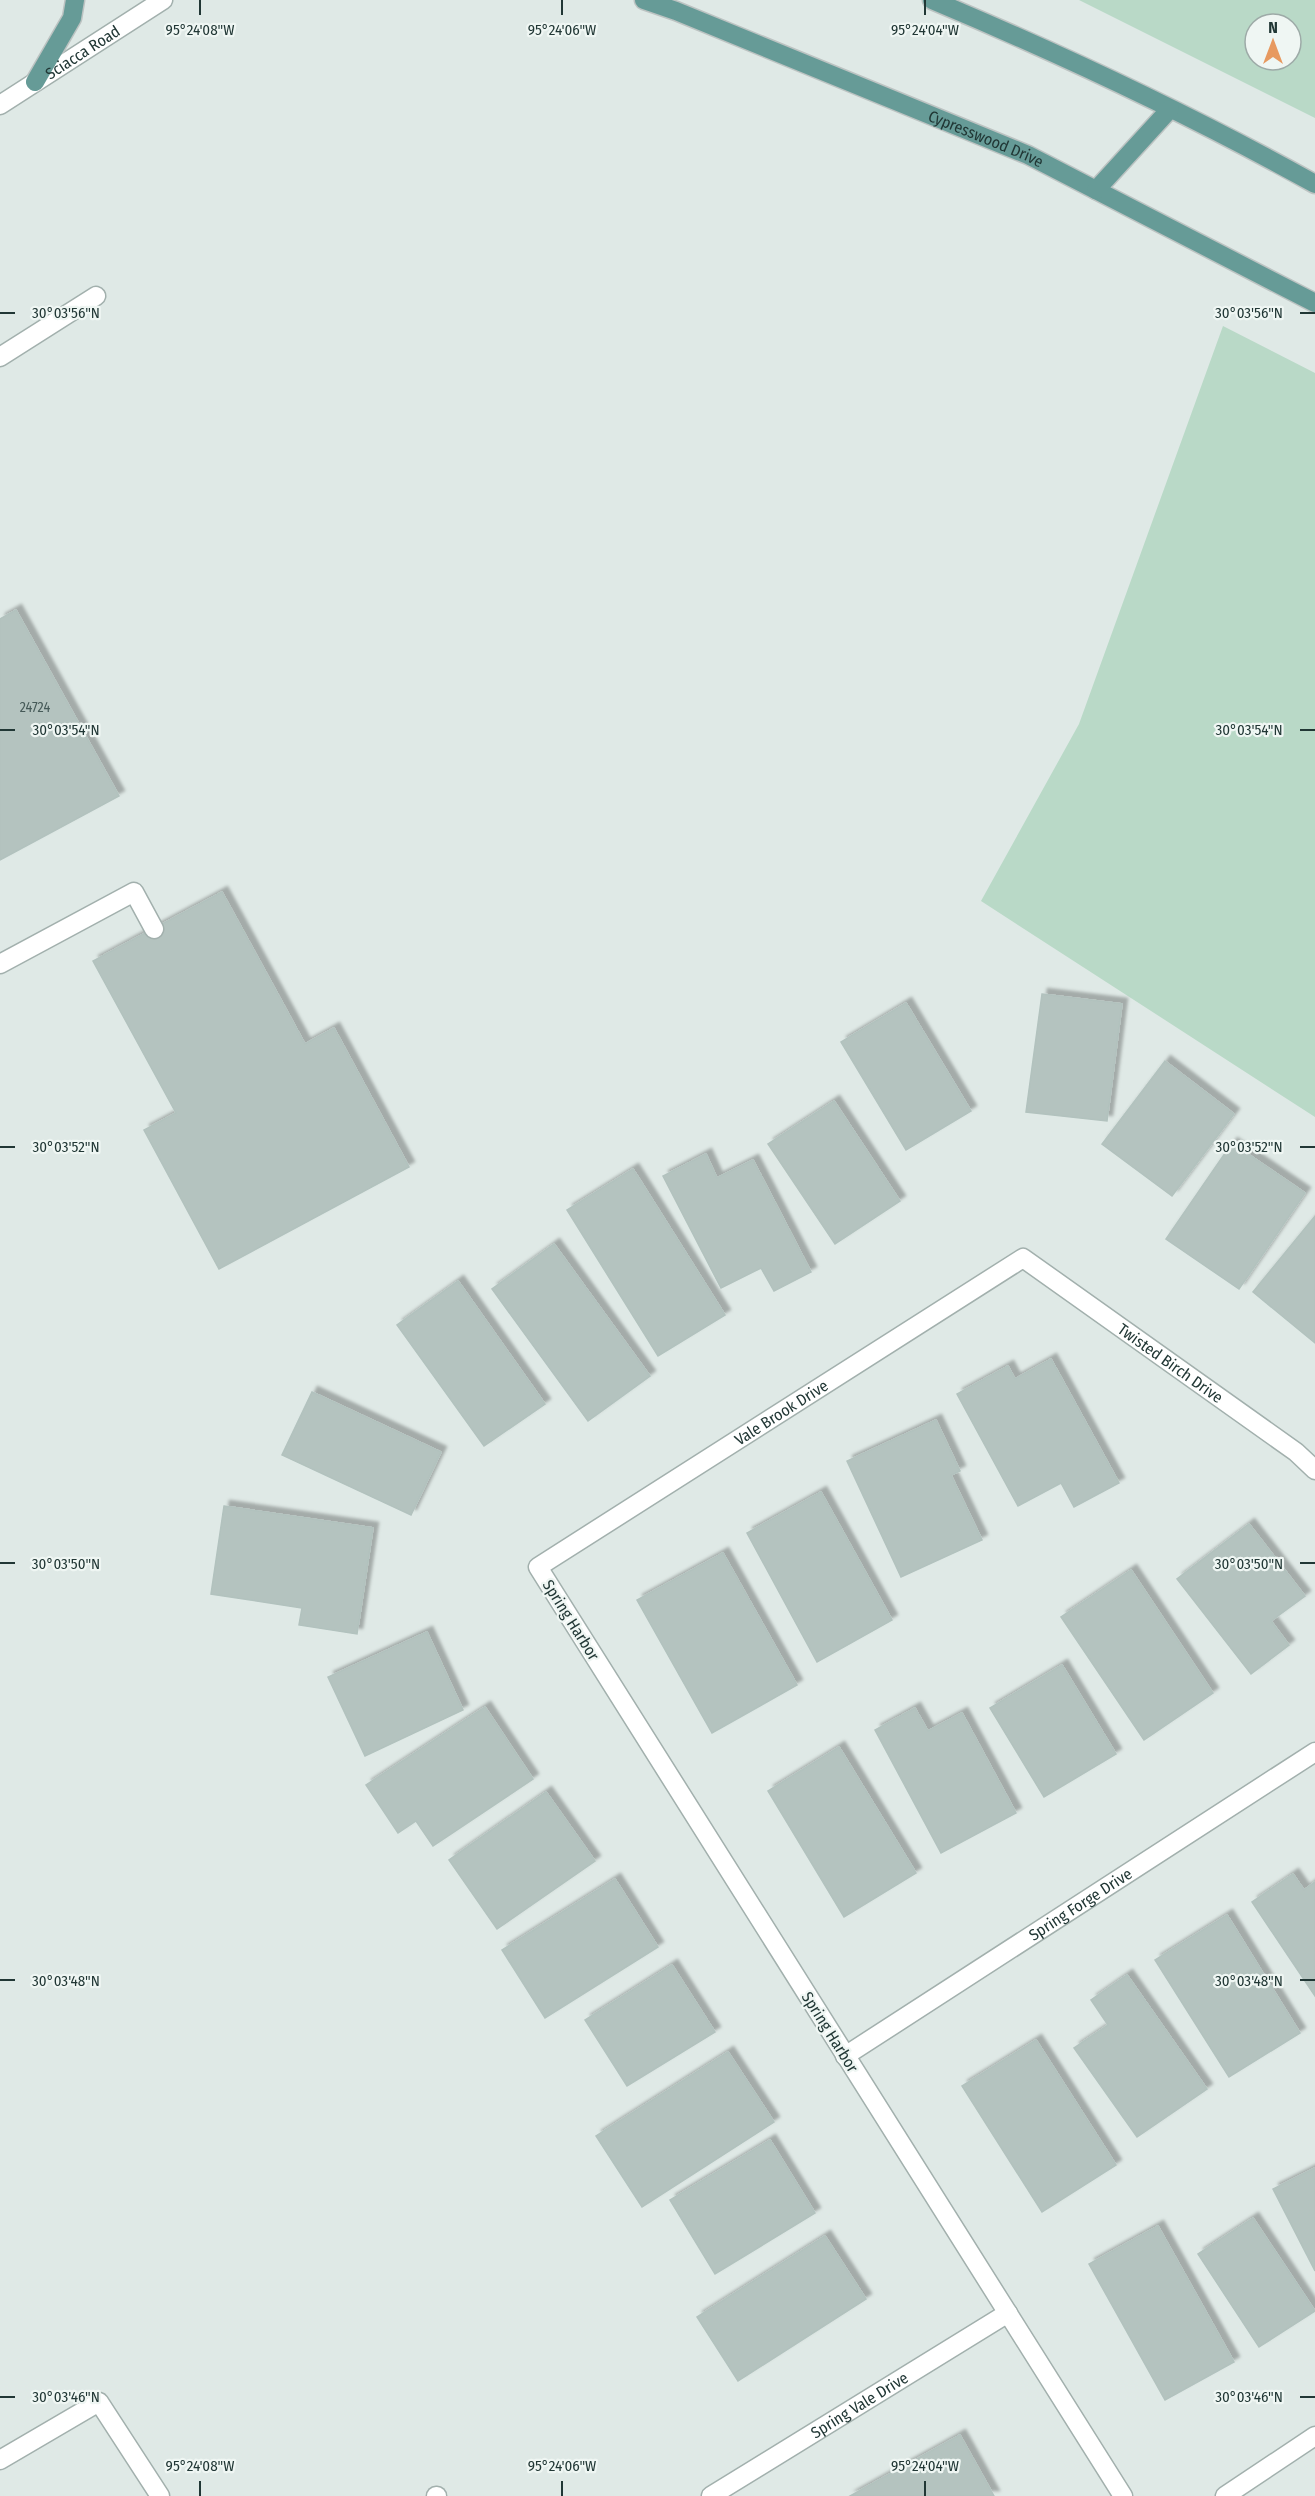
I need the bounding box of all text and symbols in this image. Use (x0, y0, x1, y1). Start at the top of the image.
north arrow (1243, 12, 1303, 72)
text: N (1268, 18, 1278, 37)
street label: Sciacca Road (42, 21, 123, 83)
text: 95°24'08"W (166, 21, 234, 39)
text: 95°24'06"W (528, 21, 596, 39)
text: 95°24'04"W (891, 21, 959, 39)
street label: Cypresswood Drive (926, 106, 1047, 171)
text: 30°03'56"N (32, 304, 100, 322)
text: 30°03'56"N (1215, 304, 1283, 322)
house number: 24724 (20, 699, 51, 716)
text: 30°03'54"N (32, 721, 100, 739)
text: 30°03'54"N (1215, 721, 1283, 739)
text: 30°03'52"N (32, 1138, 100, 1156)
text: 30°03'52"N (1215, 1138, 1283, 1156)
street label: Twisted Birch Drive (1114, 1319, 1227, 1407)
street label: Vale Brook Drive (731, 1375, 831, 1449)
text: 30°03'50"N (32, 1555, 100, 1573)
text: 30°03'50"N (1215, 1555, 1283, 1573)
street label: Spring Harbor (539, 1576, 603, 1664)
street label: Spring Forge Drive (1025, 1864, 1135, 1944)
text: 30°03'48"N (32, 1972, 100, 1990)
text: 30°03'48"N (1215, 1972, 1283, 1990)
street label: Spring Harbor (798, 1988, 862, 2076)
street label: Spring Vale Drive (807, 2368, 911, 2442)
text: 30°03'46"N (32, 2388, 100, 2406)
text: 30°03'46"N (1215, 2388, 1283, 2406)
text: 95°24'08"W (166, 2457, 234, 2475)
text: 95°24'06"W (528, 2457, 596, 2475)
text: 95°24'04"W (891, 2457, 959, 2475)

